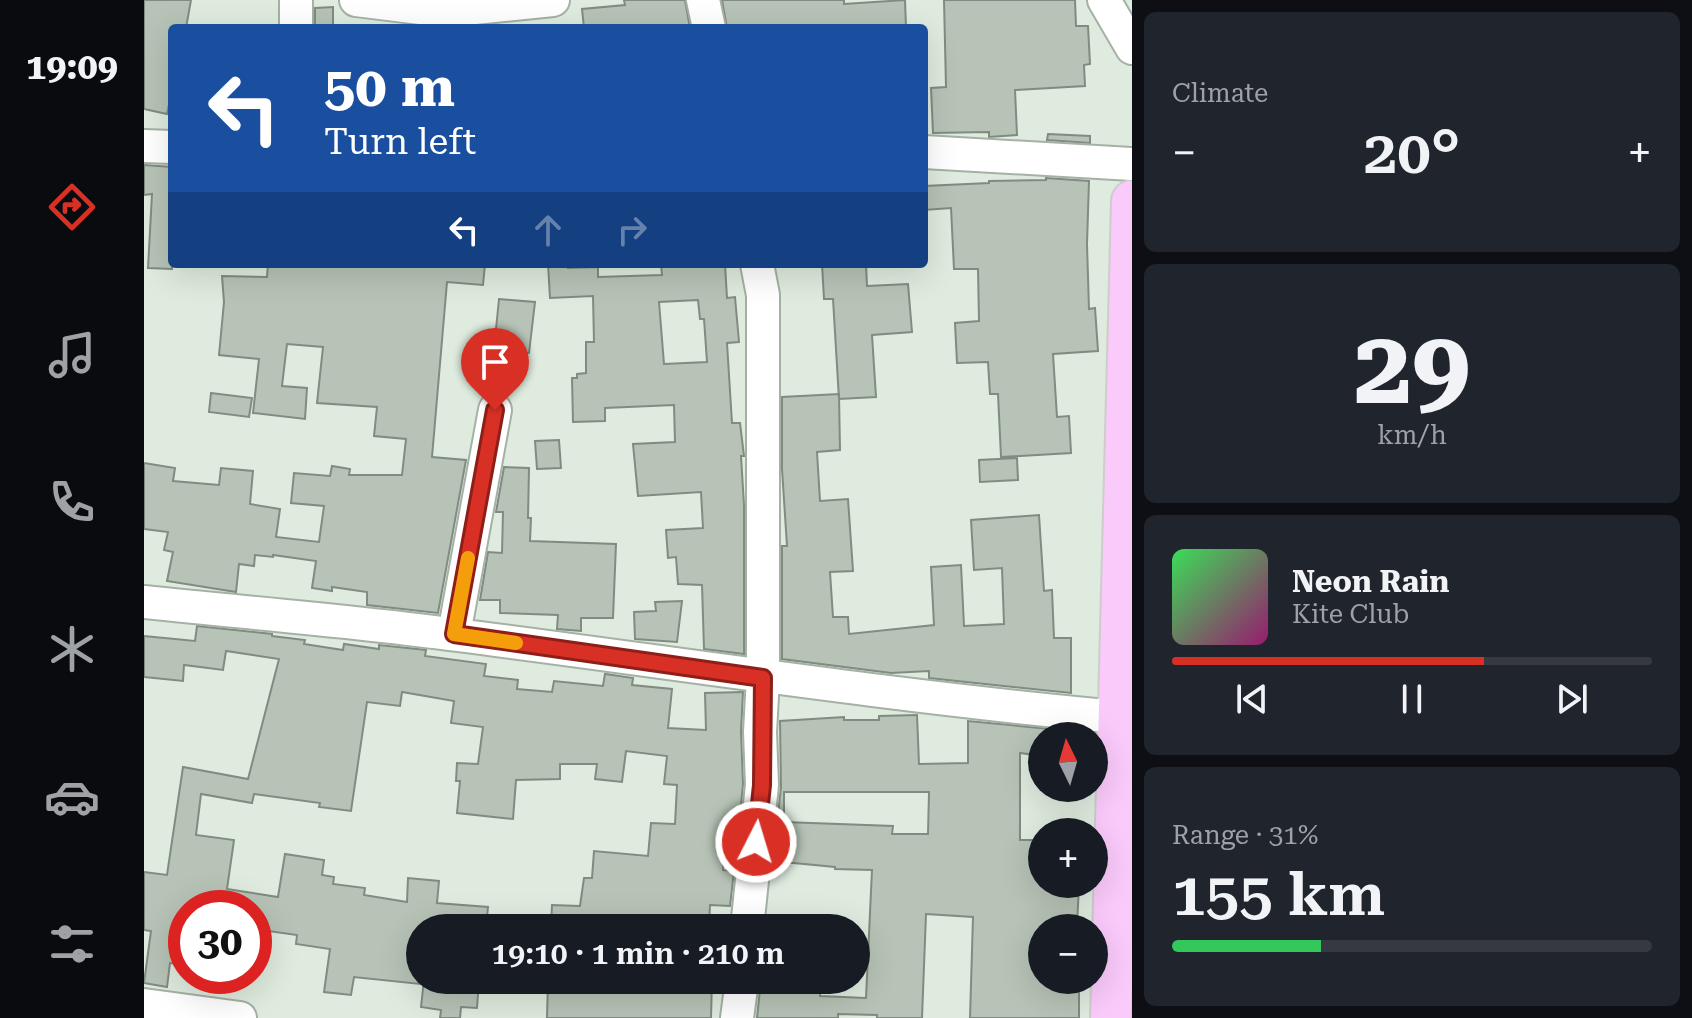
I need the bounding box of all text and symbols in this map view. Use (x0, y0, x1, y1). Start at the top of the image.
text: 19:09 (26, 46, 118, 88)
text: 50 m (324, 54, 455, 120)
icon: left (192, 56, 296, 160)
text: Climate (1172, 78, 1268, 108)
text: 20° (1364, 117, 1460, 188)
text: Turn left (324, 121, 476, 163)
text: − (1172, 127, 1197, 179)
text: + (1627, 127, 1652, 179)
icon: directions (44, 179, 100, 235)
icon: left (442, 208, 486, 252)
icon: ahead (526, 208, 570, 252)
icon: right (610, 208, 654, 252)
text: 29 (1354, 307, 1470, 428)
icon: music (44, 327, 100, 383)
pin (461, 328, 529, 410)
icon: arrive (473, 340, 517, 384)
text: km/h (1377, 420, 1447, 450)
icon: phone (44, 474, 100, 530)
text: Neon Rain (1292, 564, 1449, 599)
text: Kite Club (1292, 599, 1409, 629)
icon: climate (44, 621, 100, 677)
icon: previous (1230, 677, 1274, 721)
icon: pause (1390, 677, 1434, 721)
icon: next (1550, 677, 1594, 721)
north arrow (1028, 722, 1108, 802)
map controls (1028, 722, 1108, 994)
icon: car (44, 769, 100, 825)
position arrow (714, 800, 798, 884)
button: + (1028, 818, 1108, 898)
text: Range · 31% (1172, 820, 1318, 850)
text: 155 km (1172, 859, 1385, 930)
speed limit sign: 30 (168, 890, 272, 994)
button: − (1028, 914, 1108, 994)
icon: filters (44, 916, 100, 972)
text: 19:10 · 1 min · 210 m (492, 936, 784, 971)

